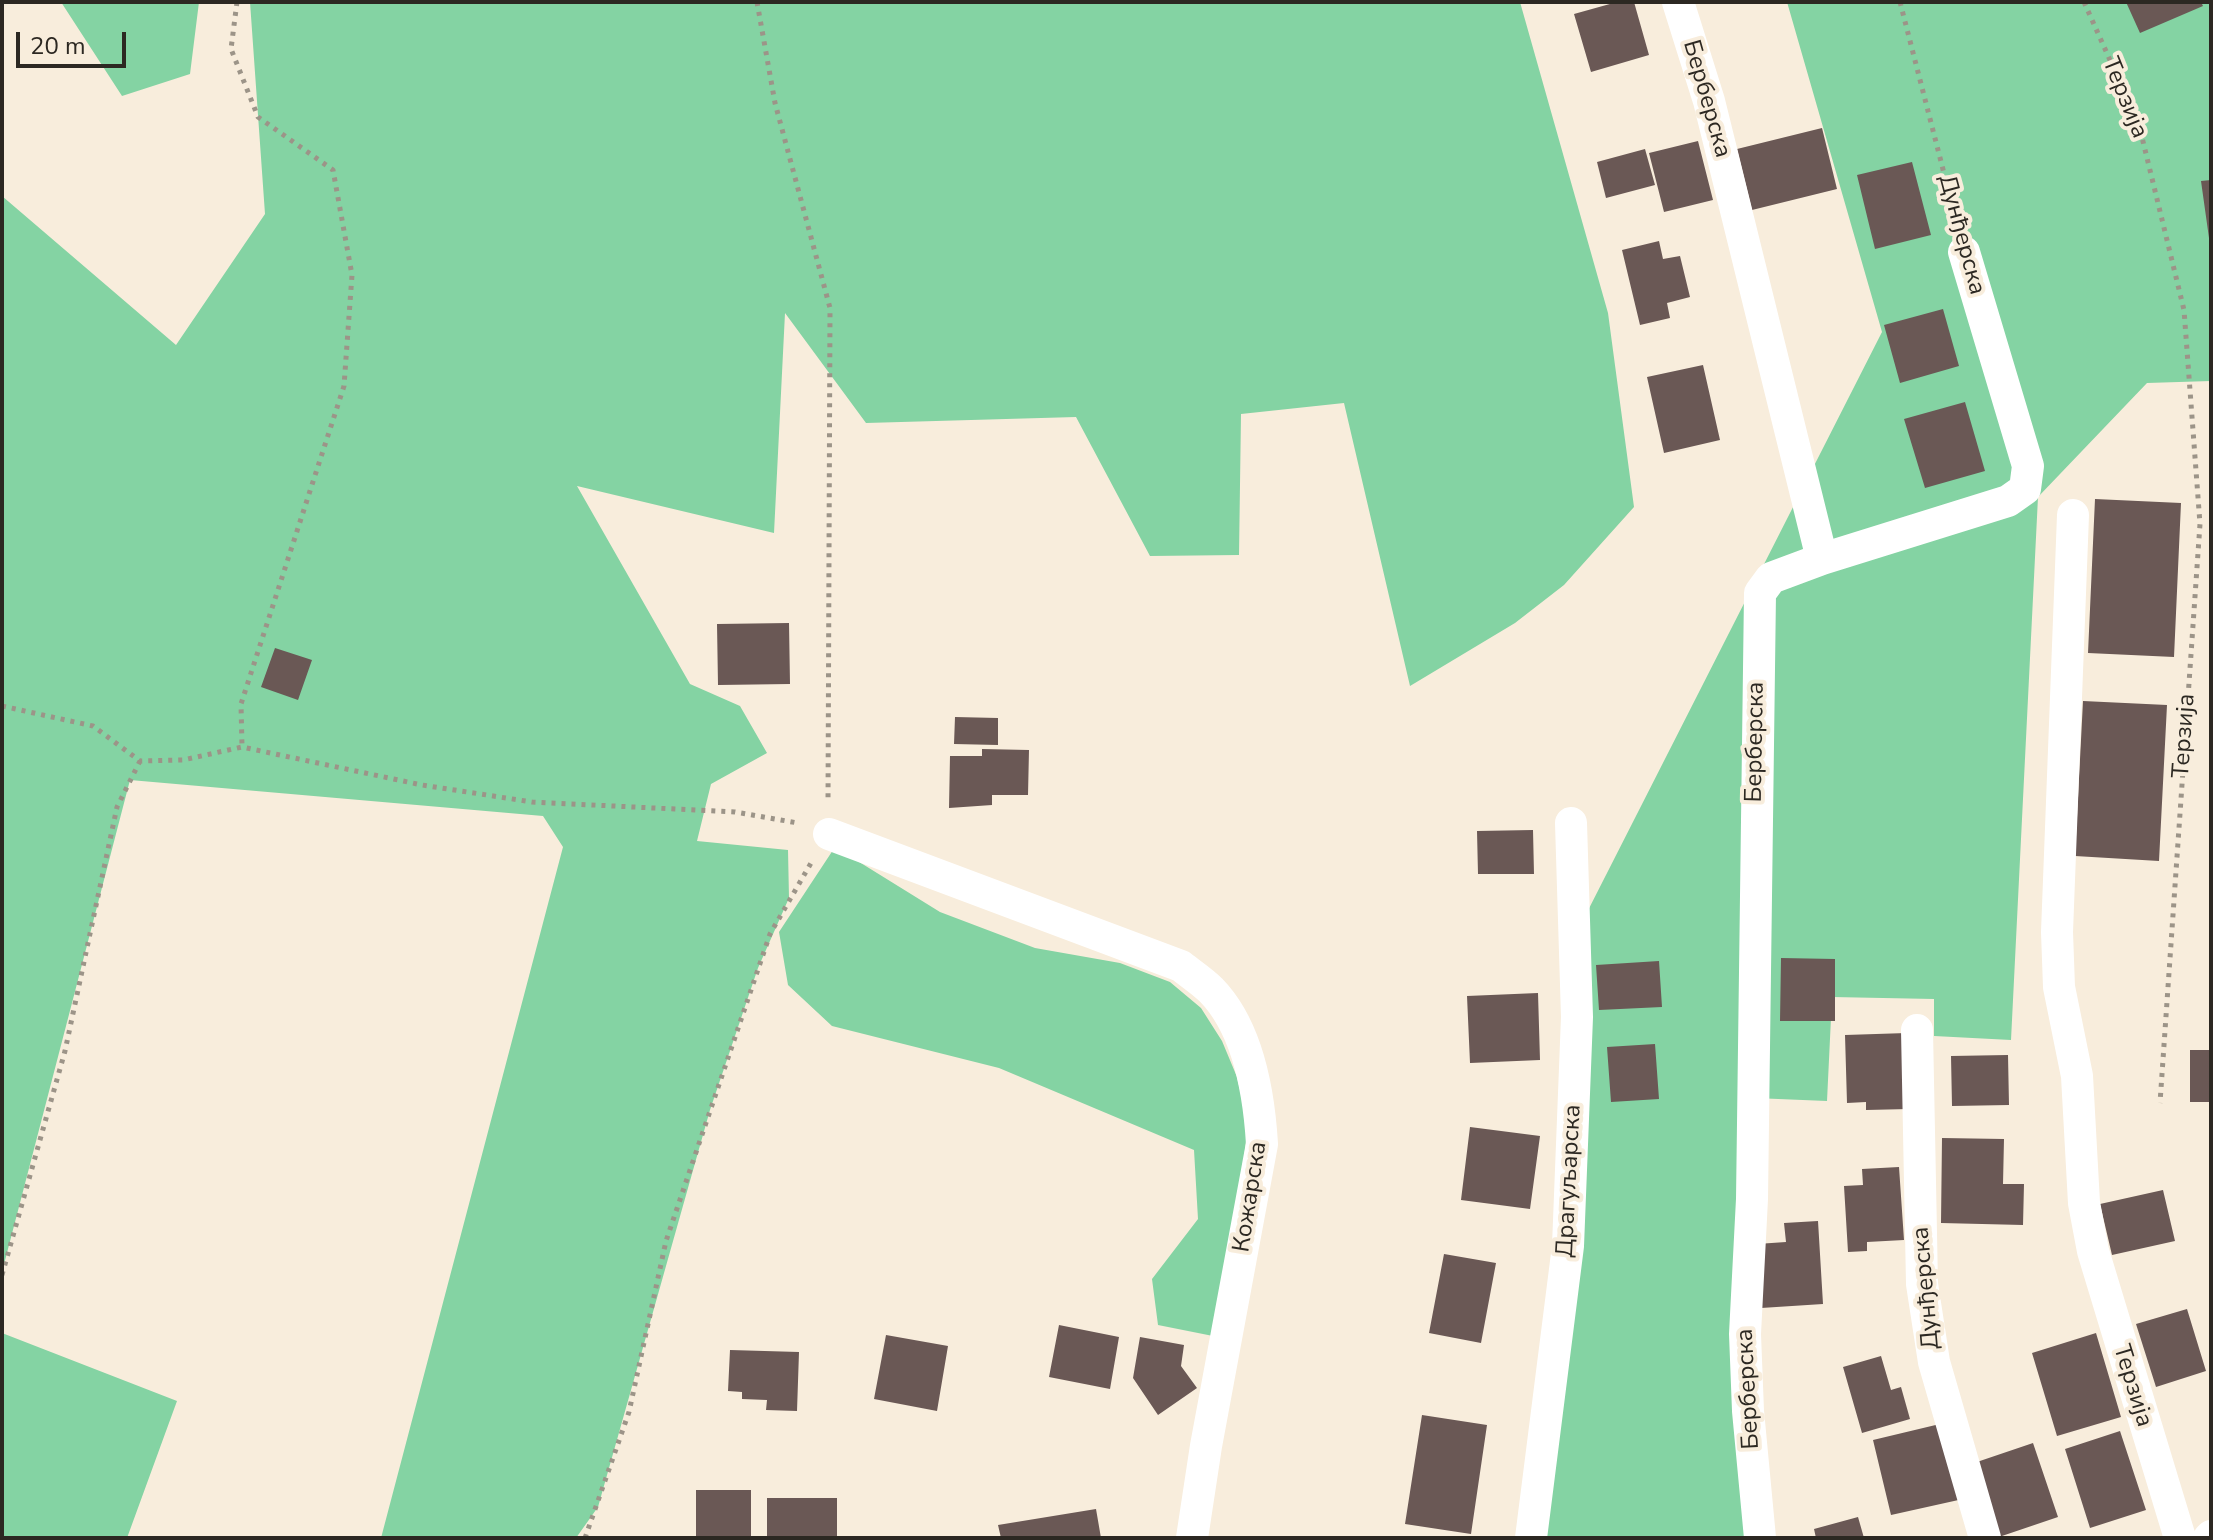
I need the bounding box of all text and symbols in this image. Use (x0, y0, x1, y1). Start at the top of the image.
scale bar (20, 16, 130, 66)
text: 20 m (30, 30, 86, 62)
street label: Берберска (1676, 37, 1736, 161)
street label: Терзија (2095, 53, 2153, 143)
street label: Дунђерска (1931, 172, 1991, 298)
street label: Берберска (1741, 681, 1771, 803)
street label: Терзија (2168, 693, 2202, 779)
street label: Драгуљарска (1552, 1104, 1588, 1258)
street label: Кожарска (1228, 1140, 1274, 1254)
street label: Дунђерска (1907, 1226, 1947, 1350)
street label: Берберска (1731, 1328, 1767, 1450)
street label: Терзија (2106, 1341, 2158, 1431)

